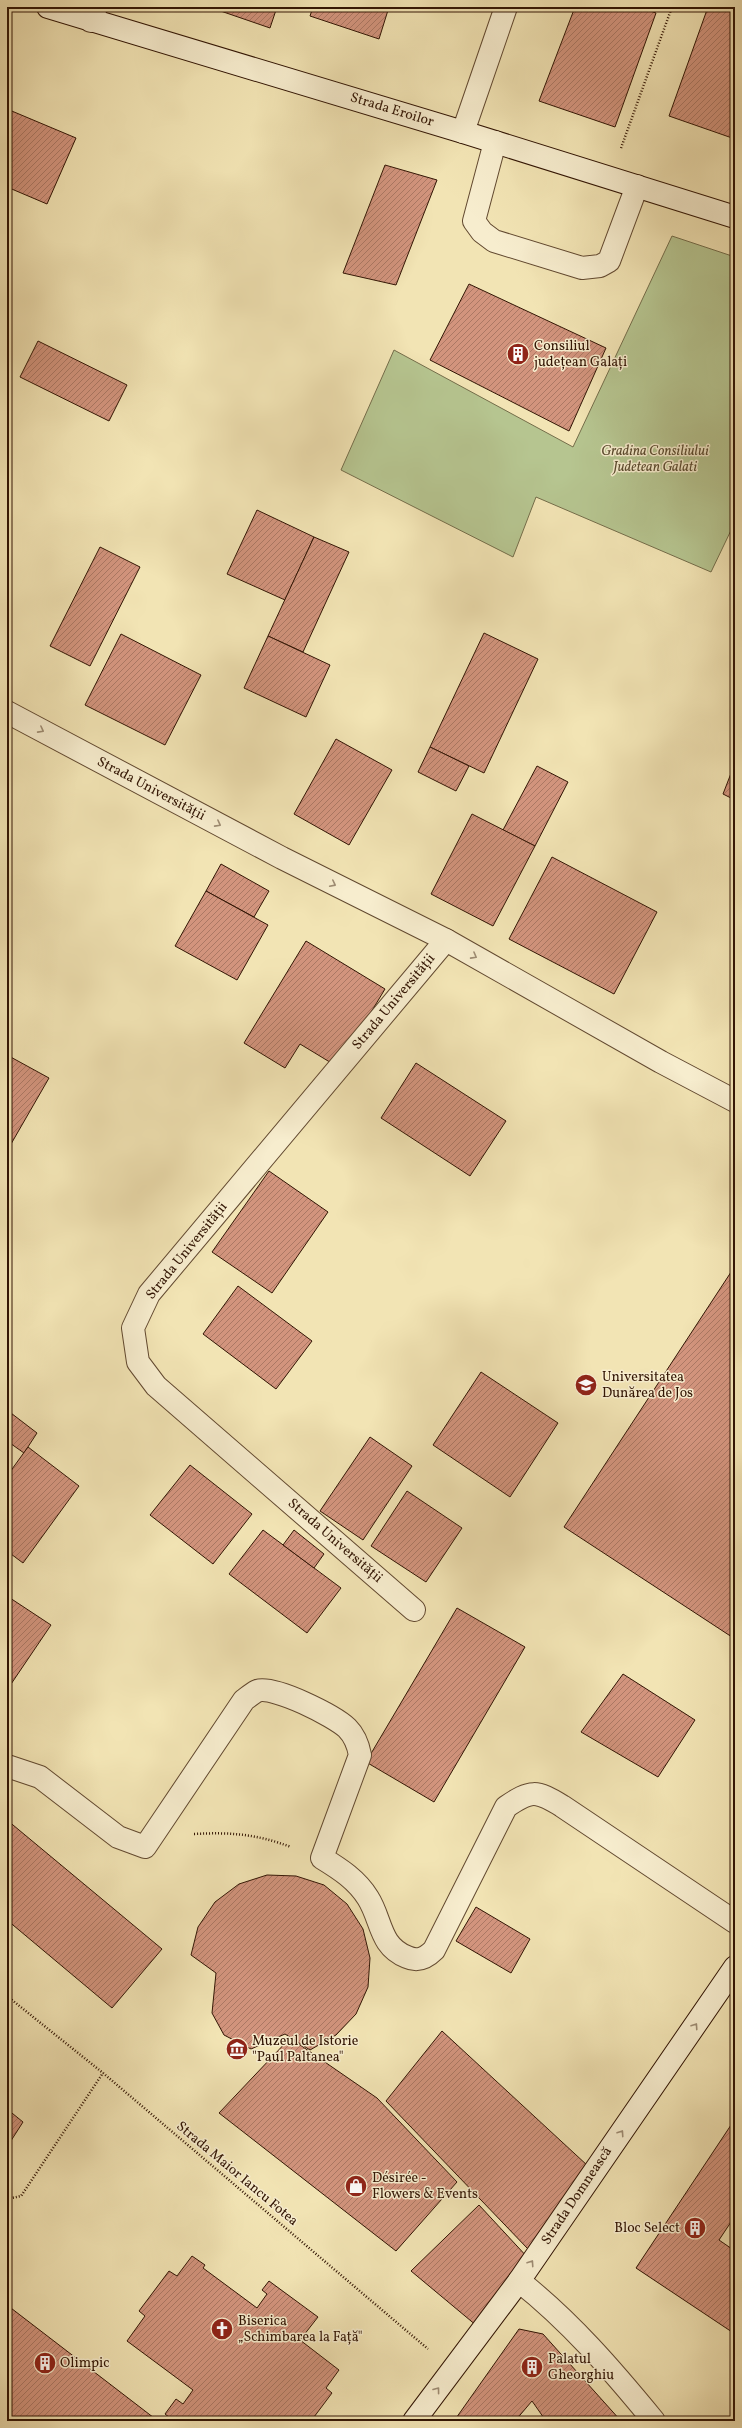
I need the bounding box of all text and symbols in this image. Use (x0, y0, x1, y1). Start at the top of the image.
street label: Strada Eroilor (348, 88, 436, 132)
place label: Consiliul județean Galați (534, 337, 627, 372)
building icon: Consiliul județean Galați (505, 341, 531, 367)
park label: Gradina Consiliului Judetean Galati (601, 442, 709, 477)
one-way arrow (37, 725, 45, 733)
street label: Strada Universității (93, 752, 209, 826)
one-way arrow (214, 819, 221, 827)
one-way arrow (329, 879, 337, 887)
street label: Strada Universității (348, 950, 440, 1054)
one-way arrow (470, 952, 477, 959)
street label: Strada Universității (142, 1198, 232, 1304)
place label: Universitatea Dunărea de Jos (602, 1368, 693, 1403)
school or university icon: Universitatea Dunărea de Jos (573, 1372, 599, 1398)
street label: Strada Universității (283, 1494, 387, 1588)
one-way arrow (690, 2023, 698, 2030)
place label: Muzeul de Istorie "Paul Paltanea" (252, 2032, 359, 2067)
museum icon: Muzeul de Istorie "Paul Paltanea" (224, 2036, 250, 2062)
street label: Strada Maior Iancu Fotea (172, 2117, 302, 2231)
one-way arrow (616, 2130, 624, 2137)
street label: Strada Domnească (537, 2143, 617, 2249)
place label: Désirée - Flowers & Events (372, 2169, 478, 2204)
shop icon: Désirée - Flowers & Events (343, 2173, 369, 2199)
building icon: Bloc Select (682, 2215, 708, 2241)
place label: Bloc Select (614, 2219, 680, 2238)
one-way arrow (527, 2260, 534, 2267)
place label: Biserica „Schimbarea la Față" (238, 2312, 362, 2347)
church icon: Biserica „Schimbarea la Față" (209, 2316, 235, 2342)
building icon: Olimpic (32, 2350, 58, 2376)
place label: Palatul Gheorghiu (548, 2350, 614, 2385)
place label: Olimpic (60, 2354, 110, 2373)
building icon: Palatul Gheorghiu (519, 2354, 545, 2380)
one-way arrow (432, 2387, 440, 2394)

